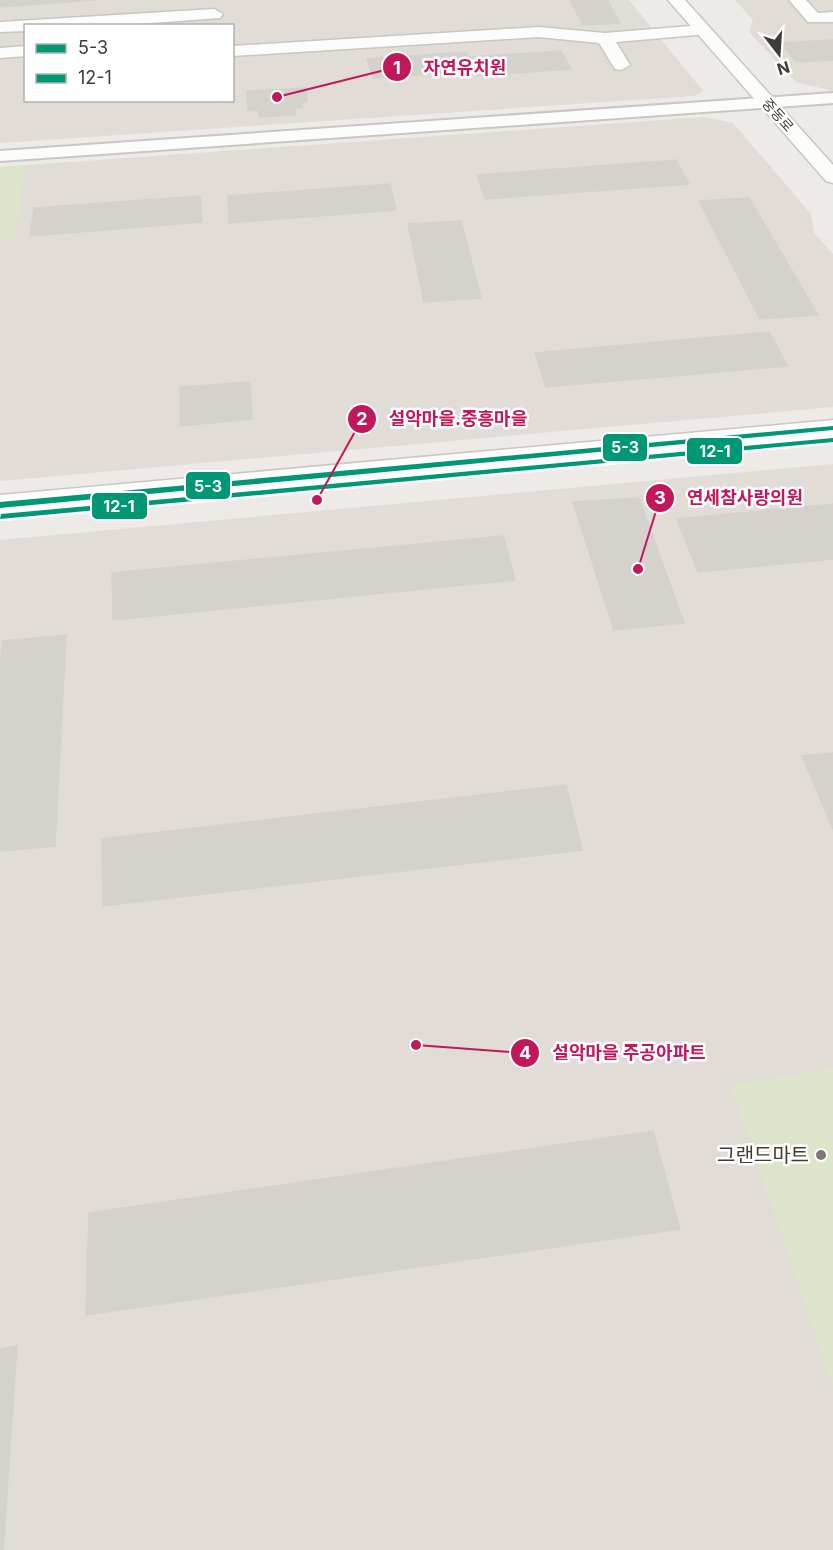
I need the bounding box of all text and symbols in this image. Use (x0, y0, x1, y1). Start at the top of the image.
legend (24, 24, 234, 102)
north arrow (749, 24, 809, 84)
text: 5-3 (78, 37, 108, 58)
callout: 자연유치원 (382, 49, 519, 85)
text: 1 (393, 57, 401, 78)
text: 자연유치원 (424, 57, 506, 78)
text: N (775, 57, 792, 80)
text: 12-1 (78, 67, 112, 88)
street label: 중동로 (759, 95, 798, 135)
callout: 설악마을.중흥마을 (347, 401, 539, 437)
text: 2 (356, 408, 368, 429)
text: 설악마을.중흥마을 (389, 408, 527, 429)
line badge: 5-3 (602, 433, 648, 462)
text: 5-3 (611, 437, 639, 457)
line badge: 12-1 (686, 437, 743, 465)
text: 12-1 (699, 441, 731, 461)
line badge: 5-3 (185, 471, 231, 500)
text: 5-3 (194, 476, 222, 496)
callout: 연세참사랑의원 (645, 480, 815, 516)
text: 3 (654, 487, 666, 508)
text: 연세참사랑의원 (687, 487, 803, 508)
line badge: 12-1 (91, 492, 148, 520)
text: 12-1 (103, 496, 135, 516)
callout: 설악마을 주공아파트 (510, 1035, 717, 1071)
text: 4 (519, 1042, 531, 1063)
text: 설악마을 주공아파트 (552, 1042, 706, 1063)
place label: 그랜드마트 (717, 1143, 809, 1167)
marker: 그랜드마트 (814, 1148, 828, 1162)

